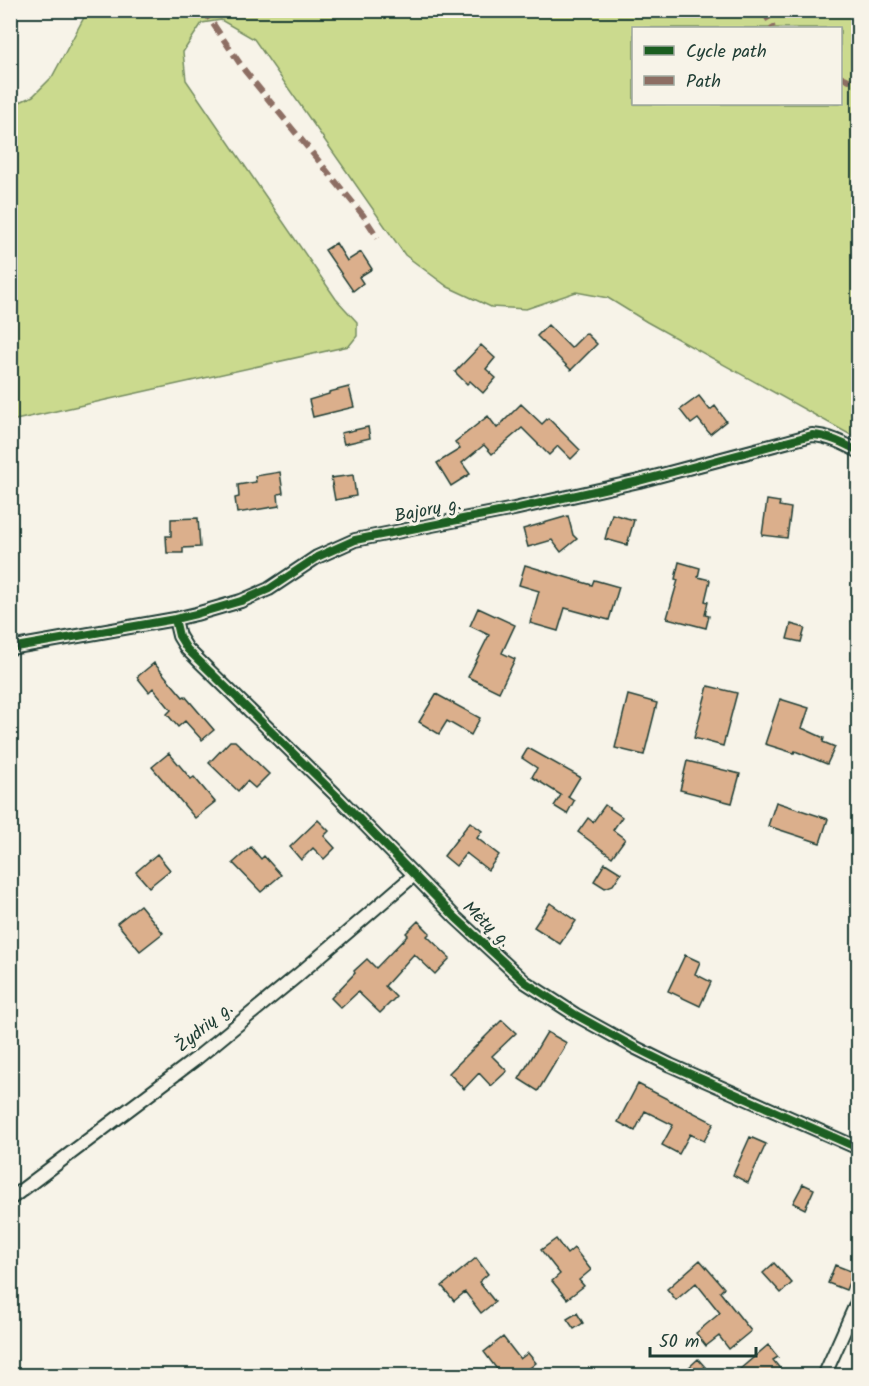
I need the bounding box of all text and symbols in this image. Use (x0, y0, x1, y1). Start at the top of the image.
legend (632, 27, 842, 105)
text: Cycle path (686, 38, 767, 67)
text: Path (686, 68, 721, 97)
street label: Bajorų g. (392, 490, 464, 532)
street label: Mėtų g. (455, 895, 517, 955)
street label: Žydrių g. (170, 995, 240, 1061)
scale bar (650, 1320, 756, 1358)
text: 50 m (659, 1328, 699, 1357)

